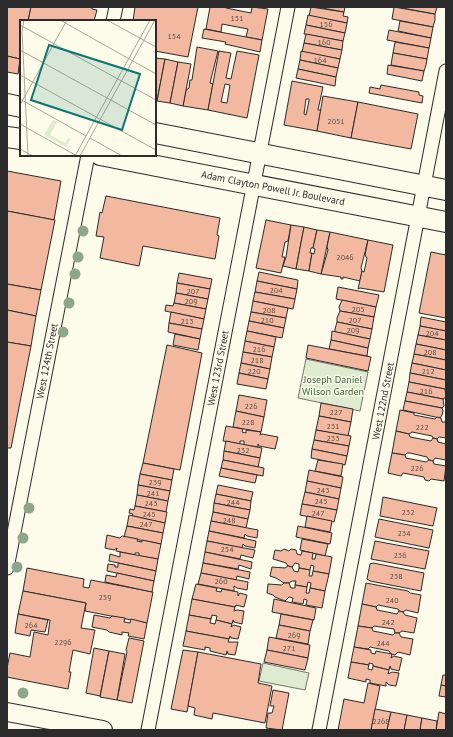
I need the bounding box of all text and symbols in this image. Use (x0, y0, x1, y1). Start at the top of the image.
house number: 151 (230, 13, 244, 23)
house number: 156 (319, 19, 333, 29)
inset map (20, 20, 156, 156)
house number: 154 (167, 31, 181, 41)
house number: 160 (317, 37, 331, 47)
house number: 164 (313, 55, 327, 65)
house number: 2051 (327, 116, 345, 126)
street label: Adam Clayton Powell Jr. Boulevard (200, 168, 346, 208)
house number: 2046 (336, 252, 354, 262)
house number: 204 (269, 285, 283, 295)
house number: 207 (186, 286, 200, 296)
house number: 209 (184, 296, 198, 306)
house number: 205 (351, 304, 365, 314)
house number: 208 (262, 305, 276, 315)
house number: 210 (260, 315, 274, 325)
house number: 207 (348, 315, 362, 325)
house number: 213 (180, 316, 194, 326)
street label: West 124th Street (33, 322, 61, 400)
house number: 209 (346, 325, 360, 335)
house number: 204 (425, 328, 439, 338)
street label: West 123rd Street (204, 329, 232, 407)
house number: 216 (252, 344, 266, 354)
house number: 208 (423, 347, 437, 357)
house number: 218 (250, 355, 264, 365)
street label: West 122nd Street (369, 361, 397, 441)
house number: 220 (247, 366, 261, 376)
house number: 212 (421, 366, 435, 376)
park label: Joseph Daniel Wilson Garden (302, 373, 364, 398)
house number: 216 (419, 386, 433, 396)
house number: 226 (244, 401, 258, 411)
house number: 227 (329, 407, 343, 417)
house number: 228 (241, 417, 255, 427)
house number: 231 (326, 421, 340, 431)
house number: 222 (415, 422, 429, 432)
house number: 233 (326, 433, 340, 443)
house number: 232 (236, 445, 250, 455)
house number: 226 (410, 463, 424, 473)
house number: 239 (148, 477, 162, 487)
house number: 243 (316, 485, 330, 495)
house number: 241 (146, 488, 160, 498)
house number: 245 (314, 496, 328, 506)
house number: 244 (226, 497, 240, 507)
house number: 243 (144, 498, 158, 508)
house number: 232 (401, 507, 415, 517)
house number: 247 (311, 508, 325, 518)
house number: 245 (142, 509, 156, 519)
house number: 248 (222, 515, 236, 525)
house number: 247 (139, 519, 153, 529)
house number: 234 (397, 528, 411, 538)
house number: 254 (220, 544, 234, 554)
house number: 236 (393, 550, 407, 560)
house number: 238 (389, 571, 403, 581)
house number: 260 (214, 576, 228, 586)
house number: 259 (98, 592, 112, 602)
house number: 240 (385, 595, 399, 605)
house number: 242 (381, 617, 395, 627)
house number: 264 (24, 620, 38, 630)
house number: 269 (287, 630, 301, 640)
house number: 2296 (54, 637, 72, 647)
house number: 244 (376, 638, 390, 648)
house number: 271 (282, 643, 296, 653)
house number: 2268 (372, 716, 390, 726)

